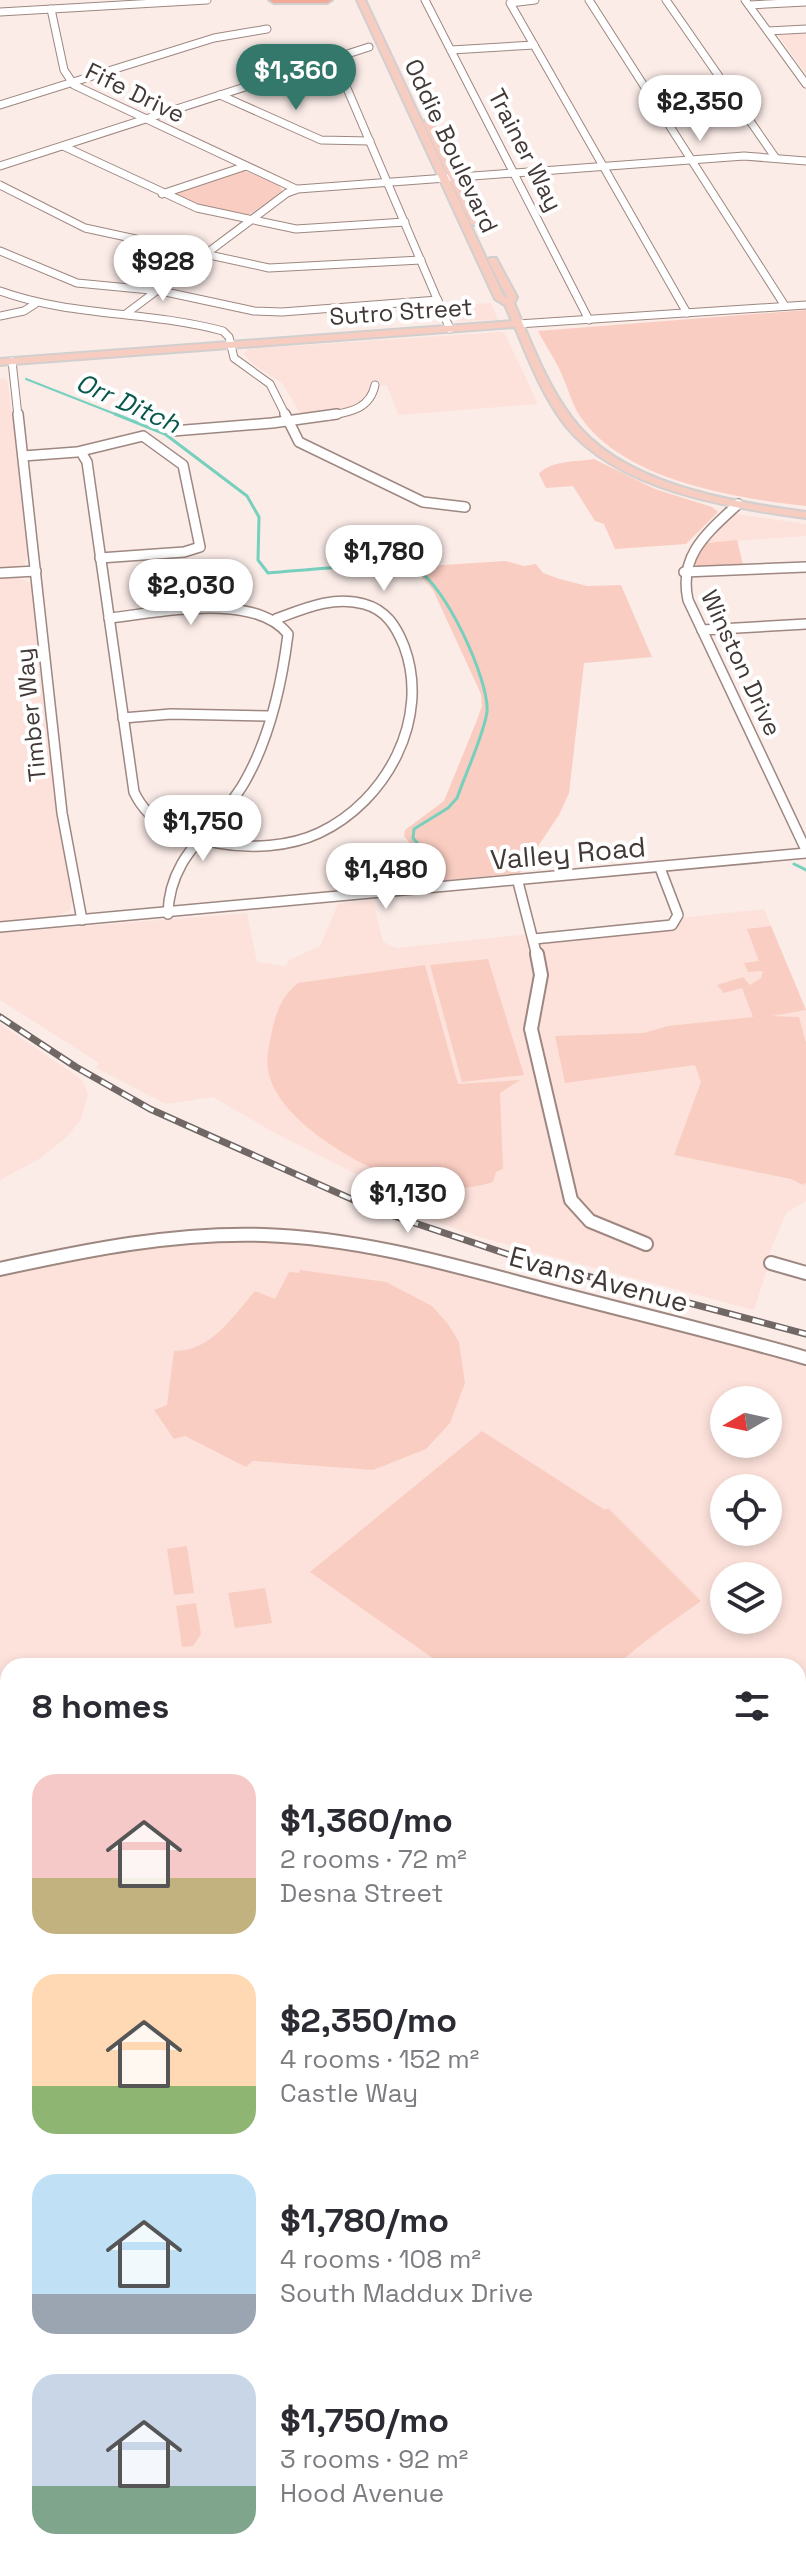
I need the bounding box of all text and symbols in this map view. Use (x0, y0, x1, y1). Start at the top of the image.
pin: $1,360 (231, 44, 361, 112)
text: $1,360 (254, 53, 338, 87)
street label: Oddie Boulevard (398, 54, 505, 238)
street label: Fife Drive (80, 55, 190, 130)
pin: $2,350 (635, 75, 765, 143)
street label: Trainer Way (481, 83, 570, 216)
text: $2,350 (656, 84, 744, 118)
pin: $928 (116, 235, 210, 303)
text: $928 (132, 244, 194, 278)
street label: Sutro Street (328, 291, 474, 332)
water label: Orr Ditch (71, 365, 186, 441)
pin: $1,780 (319, 525, 449, 593)
text: $1,780 (343, 534, 425, 568)
pin: $2,030 (126, 559, 256, 627)
text: $2,030 (147, 568, 235, 602)
street label: Winston Drive (694, 585, 789, 741)
street label: Timber Way (8, 647, 53, 783)
pin: $1,750 (138, 795, 268, 863)
text: $1,750 (162, 804, 244, 838)
street label: Valley Road (489, 828, 647, 878)
pin: $1,480 (321, 843, 451, 911)
text: $1,480 (344, 852, 428, 886)
pin: $1,130 (343, 1167, 473, 1235)
text: $1,130 (369, 1176, 447, 1210)
street label: Evans Avenue (505, 1238, 693, 1320)
north arrow (710, 1386, 782, 1458)
map controls (710, 1386, 782, 1634)
button: locate (710, 1474, 782, 1546)
button: layers (710, 1562, 782, 1634)
icon: filters (730, 1684, 774, 1728)
text: 8 homes (32, 1685, 169, 1728)
text: $1,360/mo (280, 1799, 453, 1842)
icon: home (96, 1806, 192, 1902)
text: 2 rooms · 72 m² (280, 1842, 467, 1876)
text: Desna Street (280, 1876, 443, 1910)
text: $2,350/mo (280, 1999, 457, 2042)
icon: home (96, 2006, 192, 2102)
text: 4 rooms · 152 m² (280, 2042, 479, 2076)
text: Castle Way (280, 2076, 418, 2110)
text: $1,780/mo (280, 2199, 449, 2242)
icon: home (96, 2206, 192, 2302)
text: 4 rooms · 108 m² (280, 2242, 481, 2276)
text: South Maddux Drive (280, 2276, 533, 2310)
text: $1,750/mo (280, 2399, 449, 2442)
icon: home (96, 2406, 192, 2502)
text: 3 rooms · 92 m² (280, 2442, 468, 2476)
text: Hood Avenue (280, 2476, 444, 2510)

